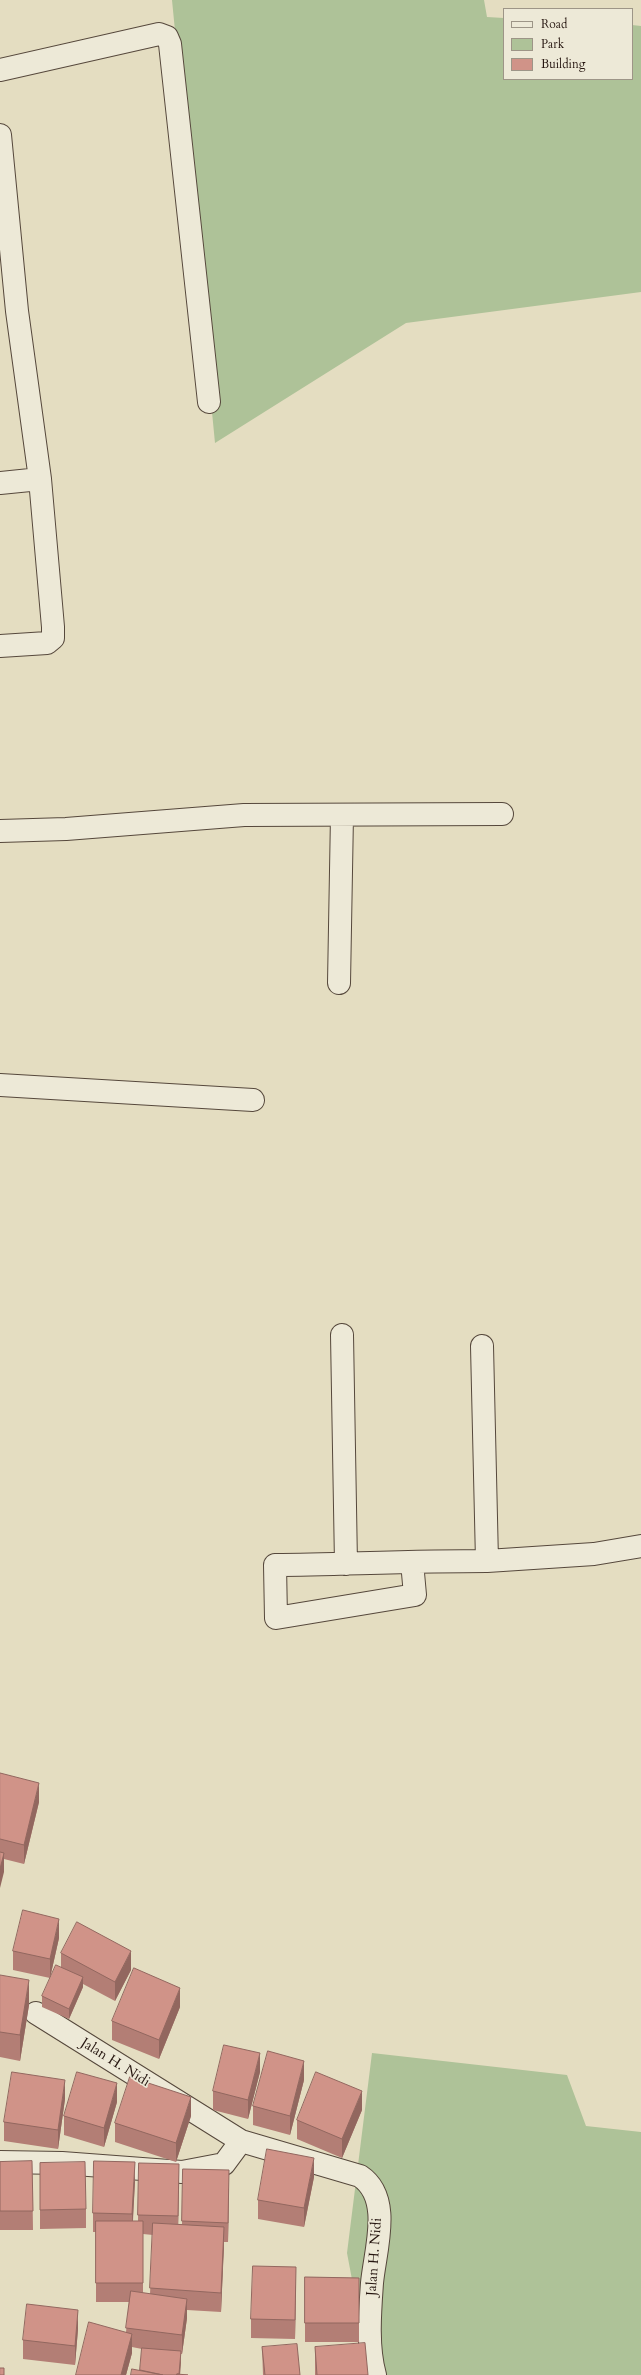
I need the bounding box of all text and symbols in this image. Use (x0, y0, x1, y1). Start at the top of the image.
legend (503, 8, 633, 80)
text: Road (541, 16, 567, 32)
text: Park (541, 36, 564, 52)
text: Building (541, 56, 585, 72)
street label: Jalan H. Nidi (77, 2035, 153, 2091)
street label: Jalan H. Nidi (364, 2217, 386, 2297)

